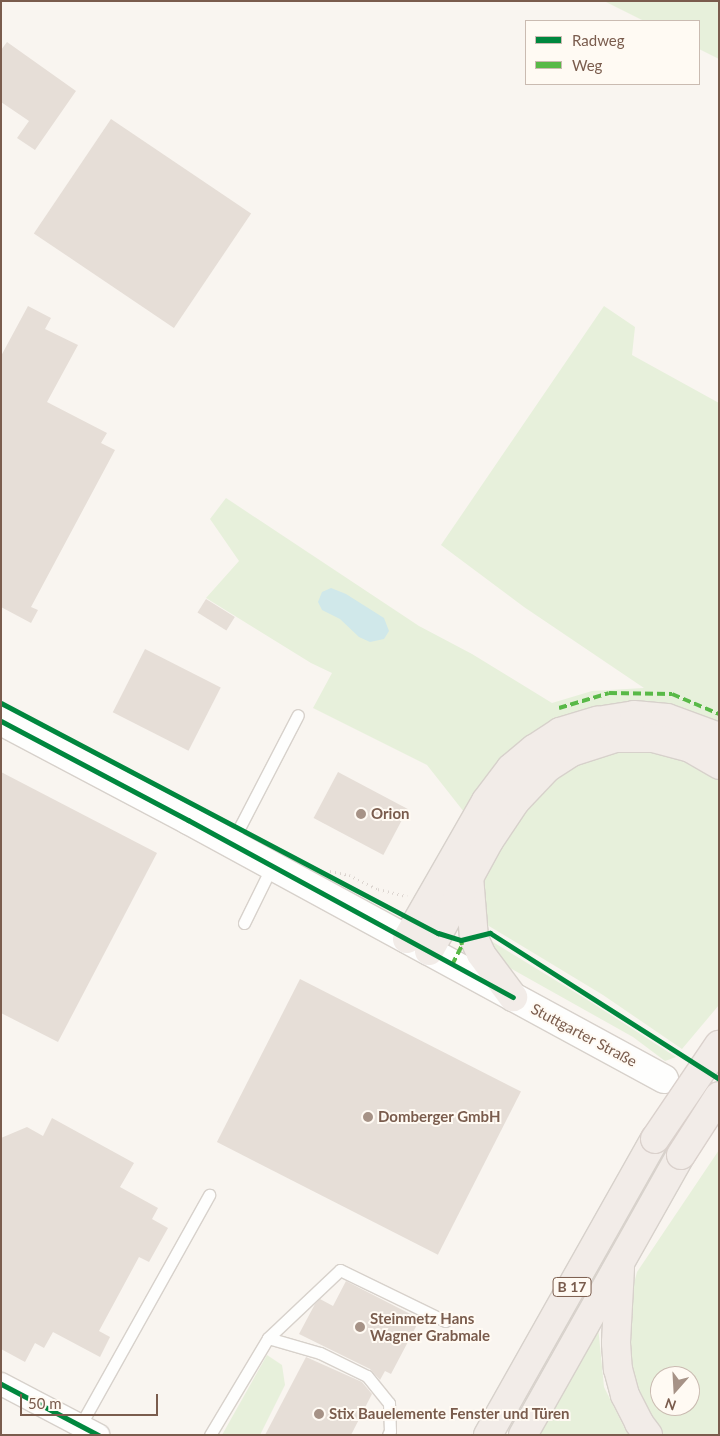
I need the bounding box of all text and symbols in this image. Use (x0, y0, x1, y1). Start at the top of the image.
legend (525, 20, 700, 85)
text: Radweg (572, 31, 625, 49)
text: Weg (572, 56, 602, 74)
place label: Orion (371, 805, 409, 823)
marker: Orion (355, 808, 367, 820)
street label: Stuttgarter Straße (528, 999, 640, 1071)
place label: Domberger GmbH (378, 1108, 501, 1126)
marker: Domberger GmbH (362, 1111, 374, 1123)
road number: B 17 (552, 1275, 592, 1298)
place label: Steinmetz Hans Wagner Grabmale (370, 1309, 490, 1344)
marker: Steinmetz Hans Wagner Grabmale (354, 1321, 366, 1333)
north arrow (650, 1366, 700, 1416)
scale bar (22, 1384, 160, 1416)
text: 50 m (28, 1394, 62, 1412)
text: N (662, 1395, 678, 1415)
place label: Stix Bauelemente Fenster und Türen (329, 1405, 570, 1423)
marker: Stix Bauelemente Fenster und Türen (313, 1408, 325, 1420)

